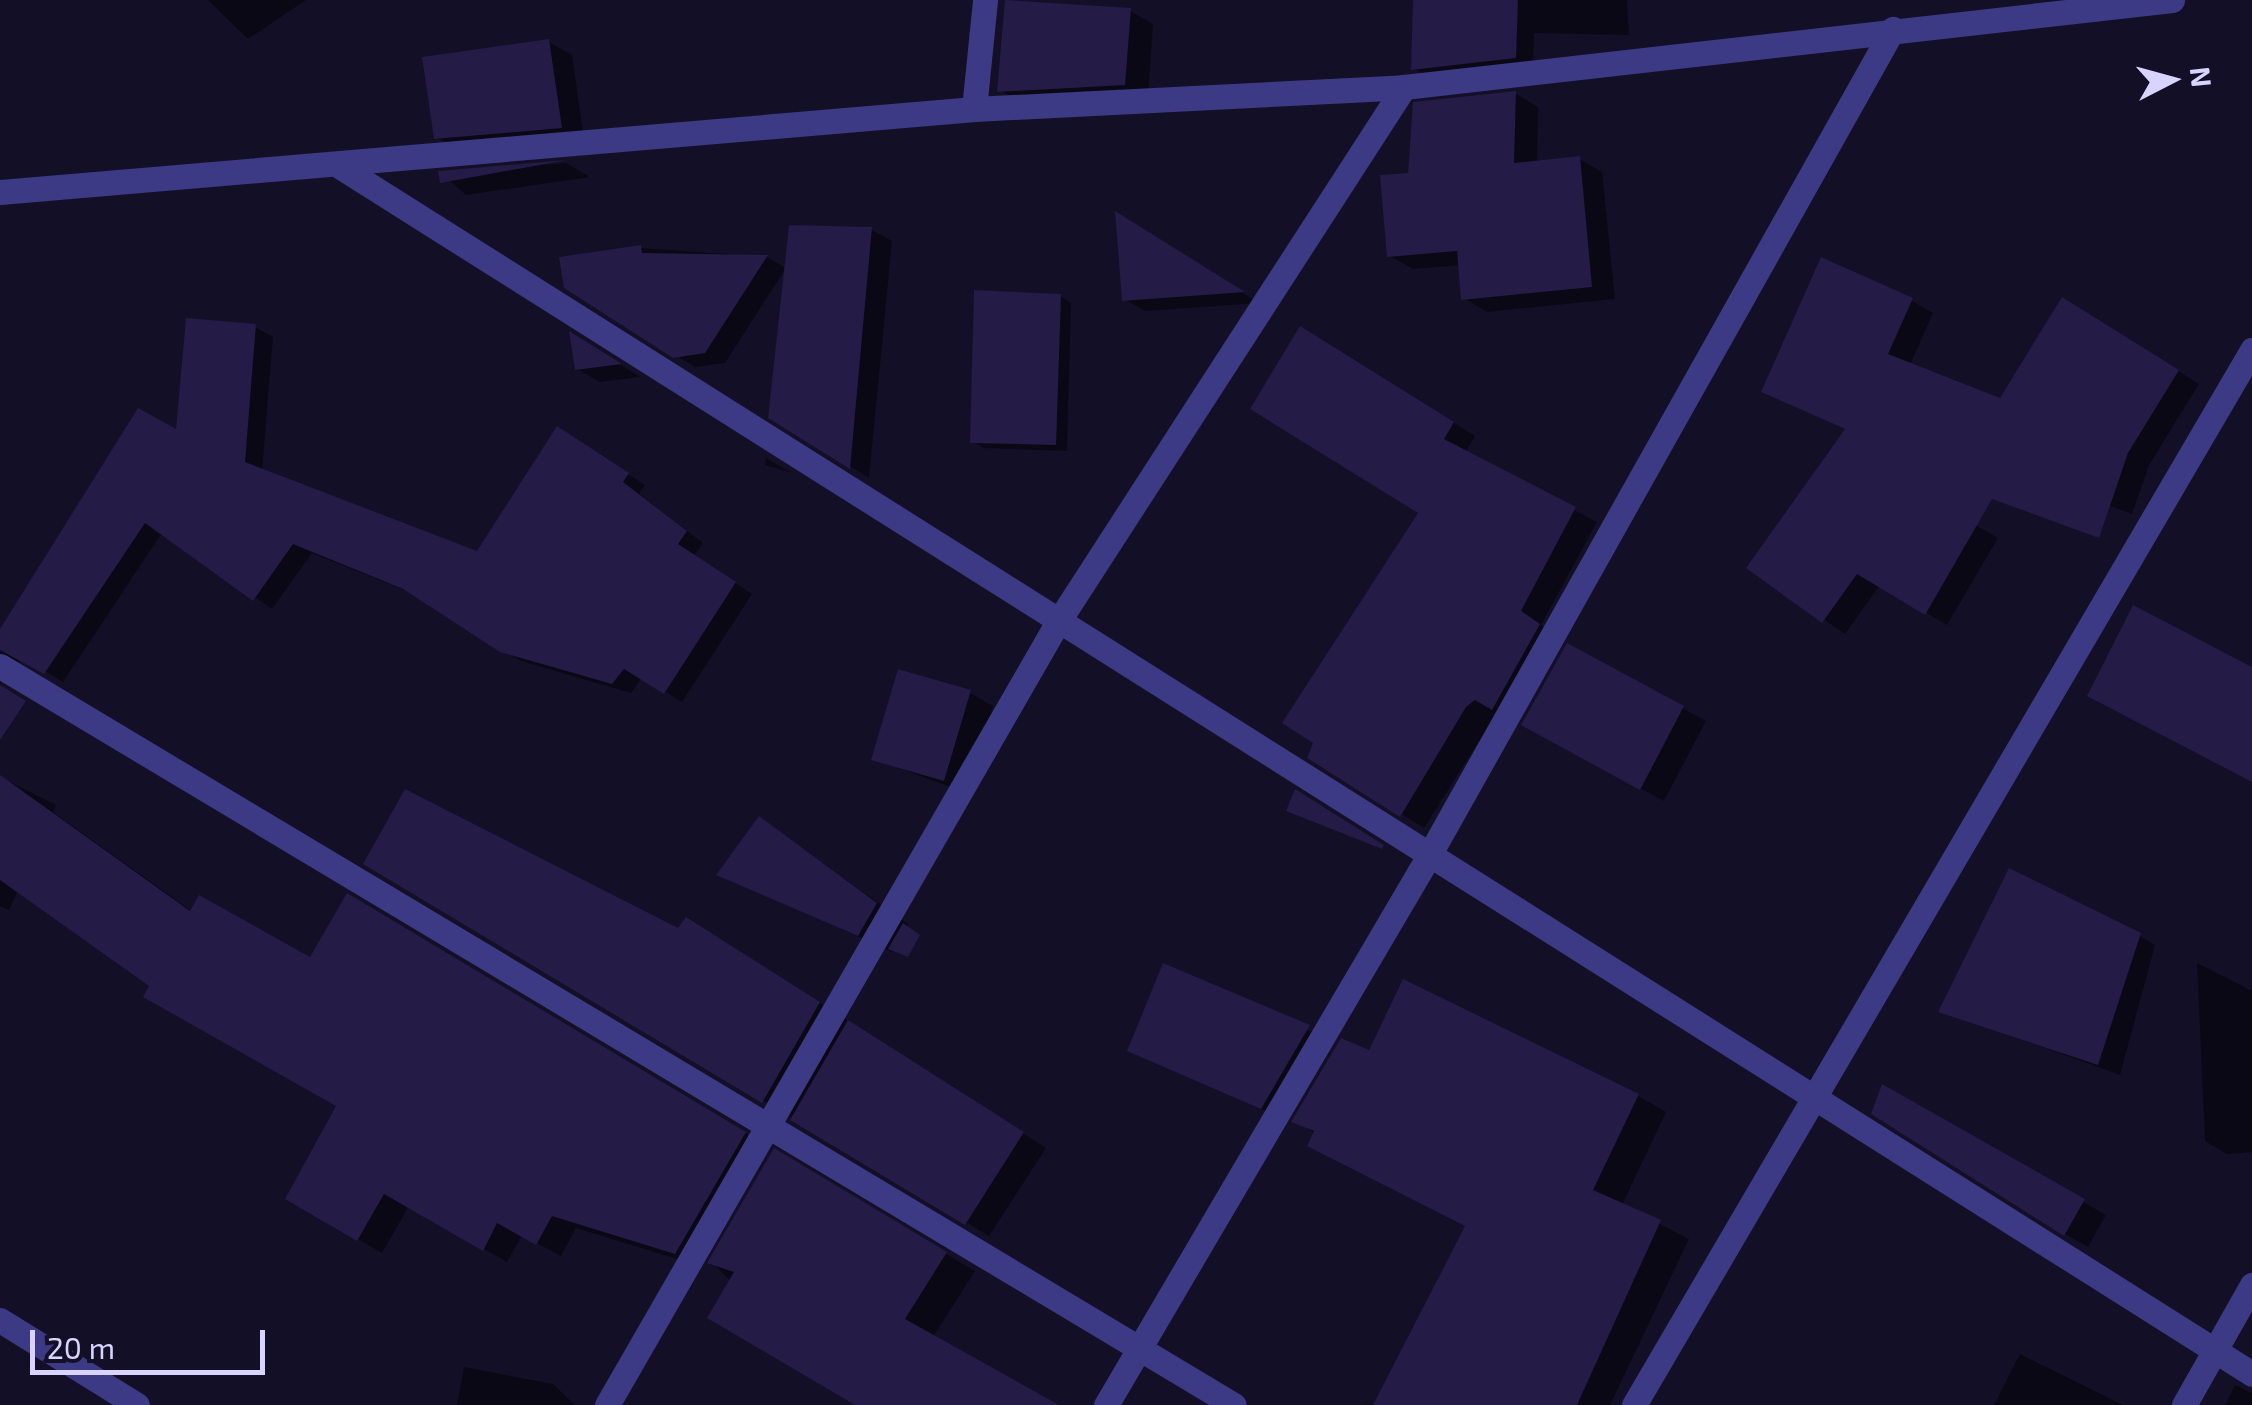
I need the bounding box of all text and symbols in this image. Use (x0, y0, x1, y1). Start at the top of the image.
north arrow (2122, 30, 2222, 130)
text: N (2184, 65, 2220, 89)
scale bar (35, 1310, 270, 1372)
text: 20 m (47, 1329, 115, 1365)

